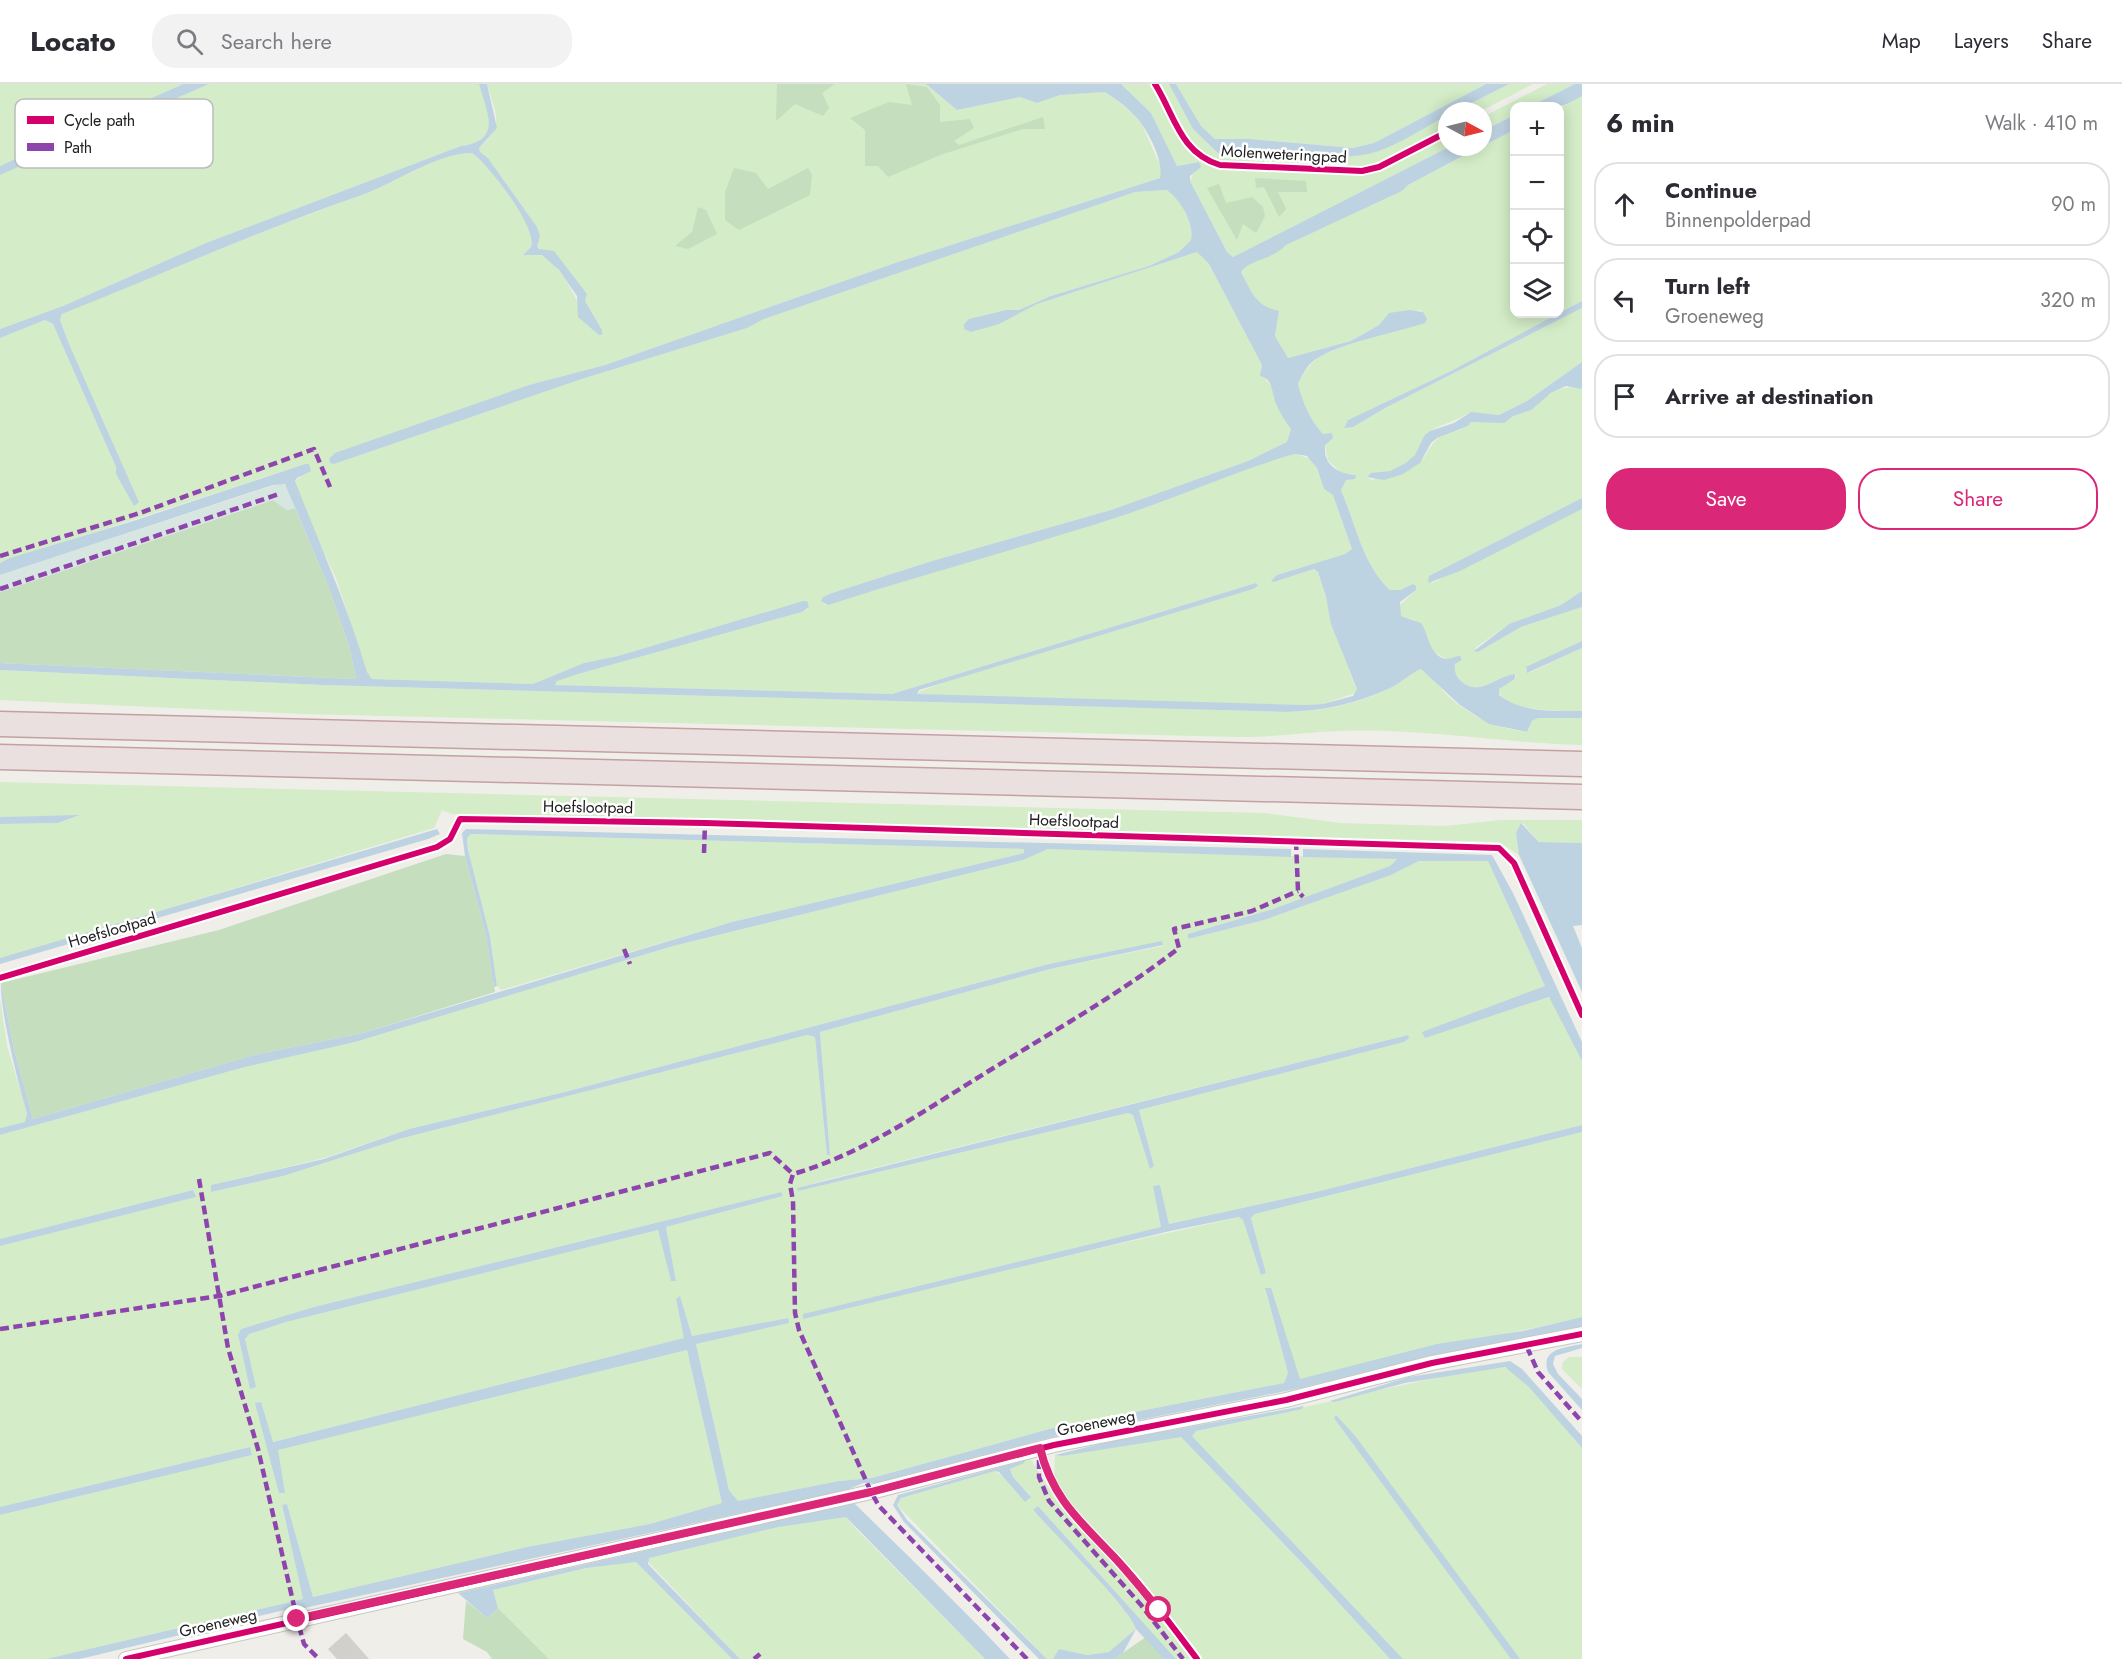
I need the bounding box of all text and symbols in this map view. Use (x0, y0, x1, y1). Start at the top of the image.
search box (152, 14, 572, 68)
text: Locato (30, 21, 116, 62)
icon: search (173, 25, 206, 58)
text: Search here (221, 25, 332, 57)
text: Map (1882, 26, 1921, 56)
text: Layers (1954, 26, 2009, 56)
text: Share (2042, 26, 2092, 56)
legend (15, 99, 213, 168)
north arrow (1438, 102, 1492, 156)
map controls (1510, 102, 1564, 318)
button: + (1510, 102, 1564, 156)
text: 6 min (1606, 104, 1675, 142)
text: Cycle path (64, 109, 135, 132)
text: Walk · 410 m (1985, 109, 2098, 138)
text: Path (64, 136, 92, 159)
street label: Molenweteringpad (1220, 139, 1348, 169)
button: − (1510, 156, 1564, 210)
text: Continue (1665, 174, 1757, 206)
icon: ahead (1608, 188, 1641, 221)
text: 90 m (2051, 190, 2096, 219)
text: Binnenpolderpad (1665, 206, 1811, 235)
button: locate (1510, 210, 1564, 264)
button: layers (1510, 264, 1564, 318)
text: Turn left (1665, 270, 1750, 302)
icon: left (1608, 284, 1641, 317)
text: 320 m (2040, 286, 2096, 315)
text: Groeneweg (1665, 302, 1764, 331)
icon: arrive (1608, 380, 1641, 413)
text: Arrive at destination (1665, 380, 1874, 412)
button: Save (1606, 468, 1846, 530)
button: Share (1858, 468, 2098, 530)
street label: Hoefslootpad (543, 795, 633, 819)
street label: Hoefslootpad (1028, 808, 1120, 834)
street label: Hoefslootpad (65, 906, 159, 954)
street label: Groeneweg (1055, 1404, 1137, 1442)
route start (1145, 1596, 1171, 1622)
street label: Groeneweg (177, 1603, 259, 1643)
route end (283, 1605, 309, 1631)

